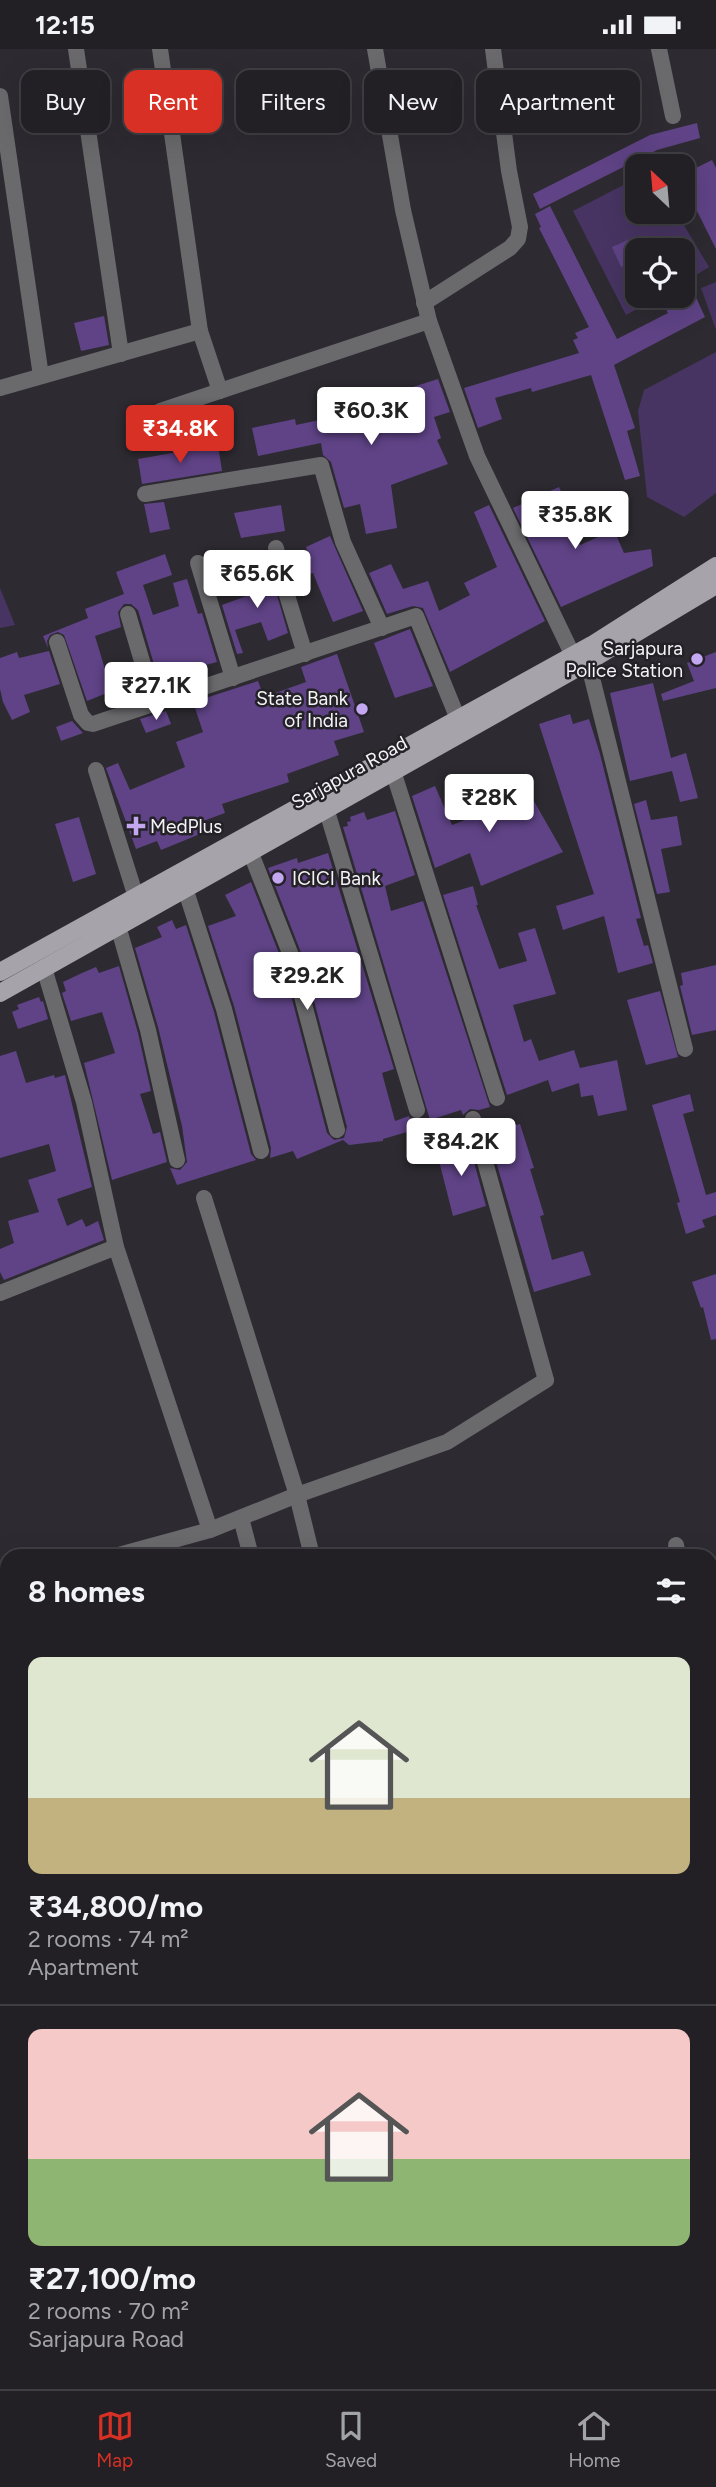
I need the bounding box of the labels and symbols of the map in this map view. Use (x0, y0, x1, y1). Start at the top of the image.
north arrow (625, 154, 695, 224)
pin: ₹60.3K (314, 387, 428, 447)
pin: ₹34.8K (123, 405, 237, 465)
pin: ₹35.8K (518, 491, 632, 551)
pin: ₹65.6K (200, 551, 314, 610)
place label: Sarjapura Police Station (566, 637, 683, 682)
marker: Sarjapura Police Station (689, 651, 705, 667)
pin: ₹27.1K (99, 663, 213, 722)
place label: State Bank of India (256, 687, 349, 732)
marker: State Bank of India (354, 701, 370, 717)
street label: Sarjapura Road (287, 731, 411, 814)
pin: ₹28K (448, 775, 530, 834)
place label: MedPlus (150, 815, 222, 838)
marker: MedPlus (128, 818, 144, 834)
place label: ICICI Bank (292, 867, 381, 890)
marker: ICICI Bank (270, 870, 286, 886)
pin: ₹29.2K (250, 953, 364, 1012)
pin: ₹84.2K (404, 1119, 518, 1178)

